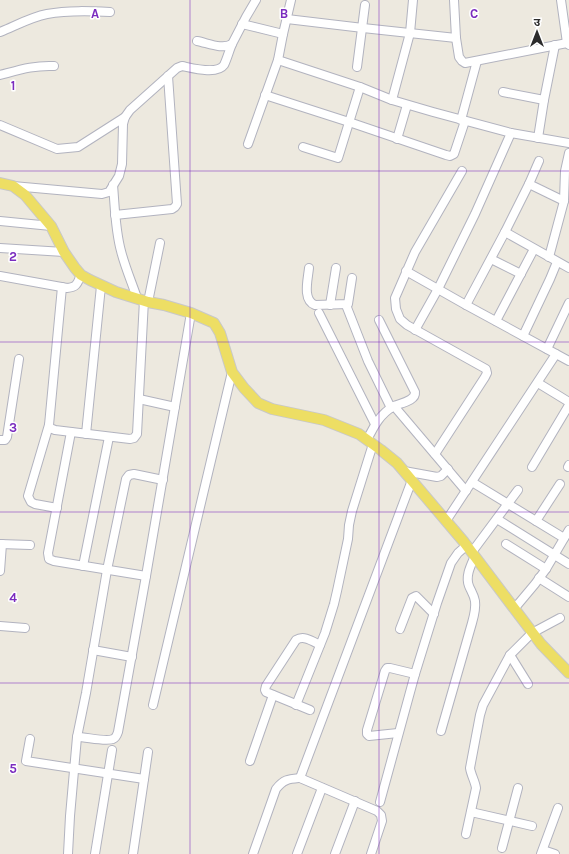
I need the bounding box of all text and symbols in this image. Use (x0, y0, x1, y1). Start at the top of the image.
text: A (91, 6, 99, 21)
text: B (280, 6, 288, 21)
text: C (470, 6, 478, 21)
north arrow (517, 12, 557, 52)
text: उ (534, 16, 541, 29)
text: 1 (11, 78, 15, 93)
text: 2 (9, 249, 17, 264)
text: 3 (9, 420, 17, 435)
text: 4 (9, 590, 17, 605)
text: 5 (9, 761, 17, 776)

